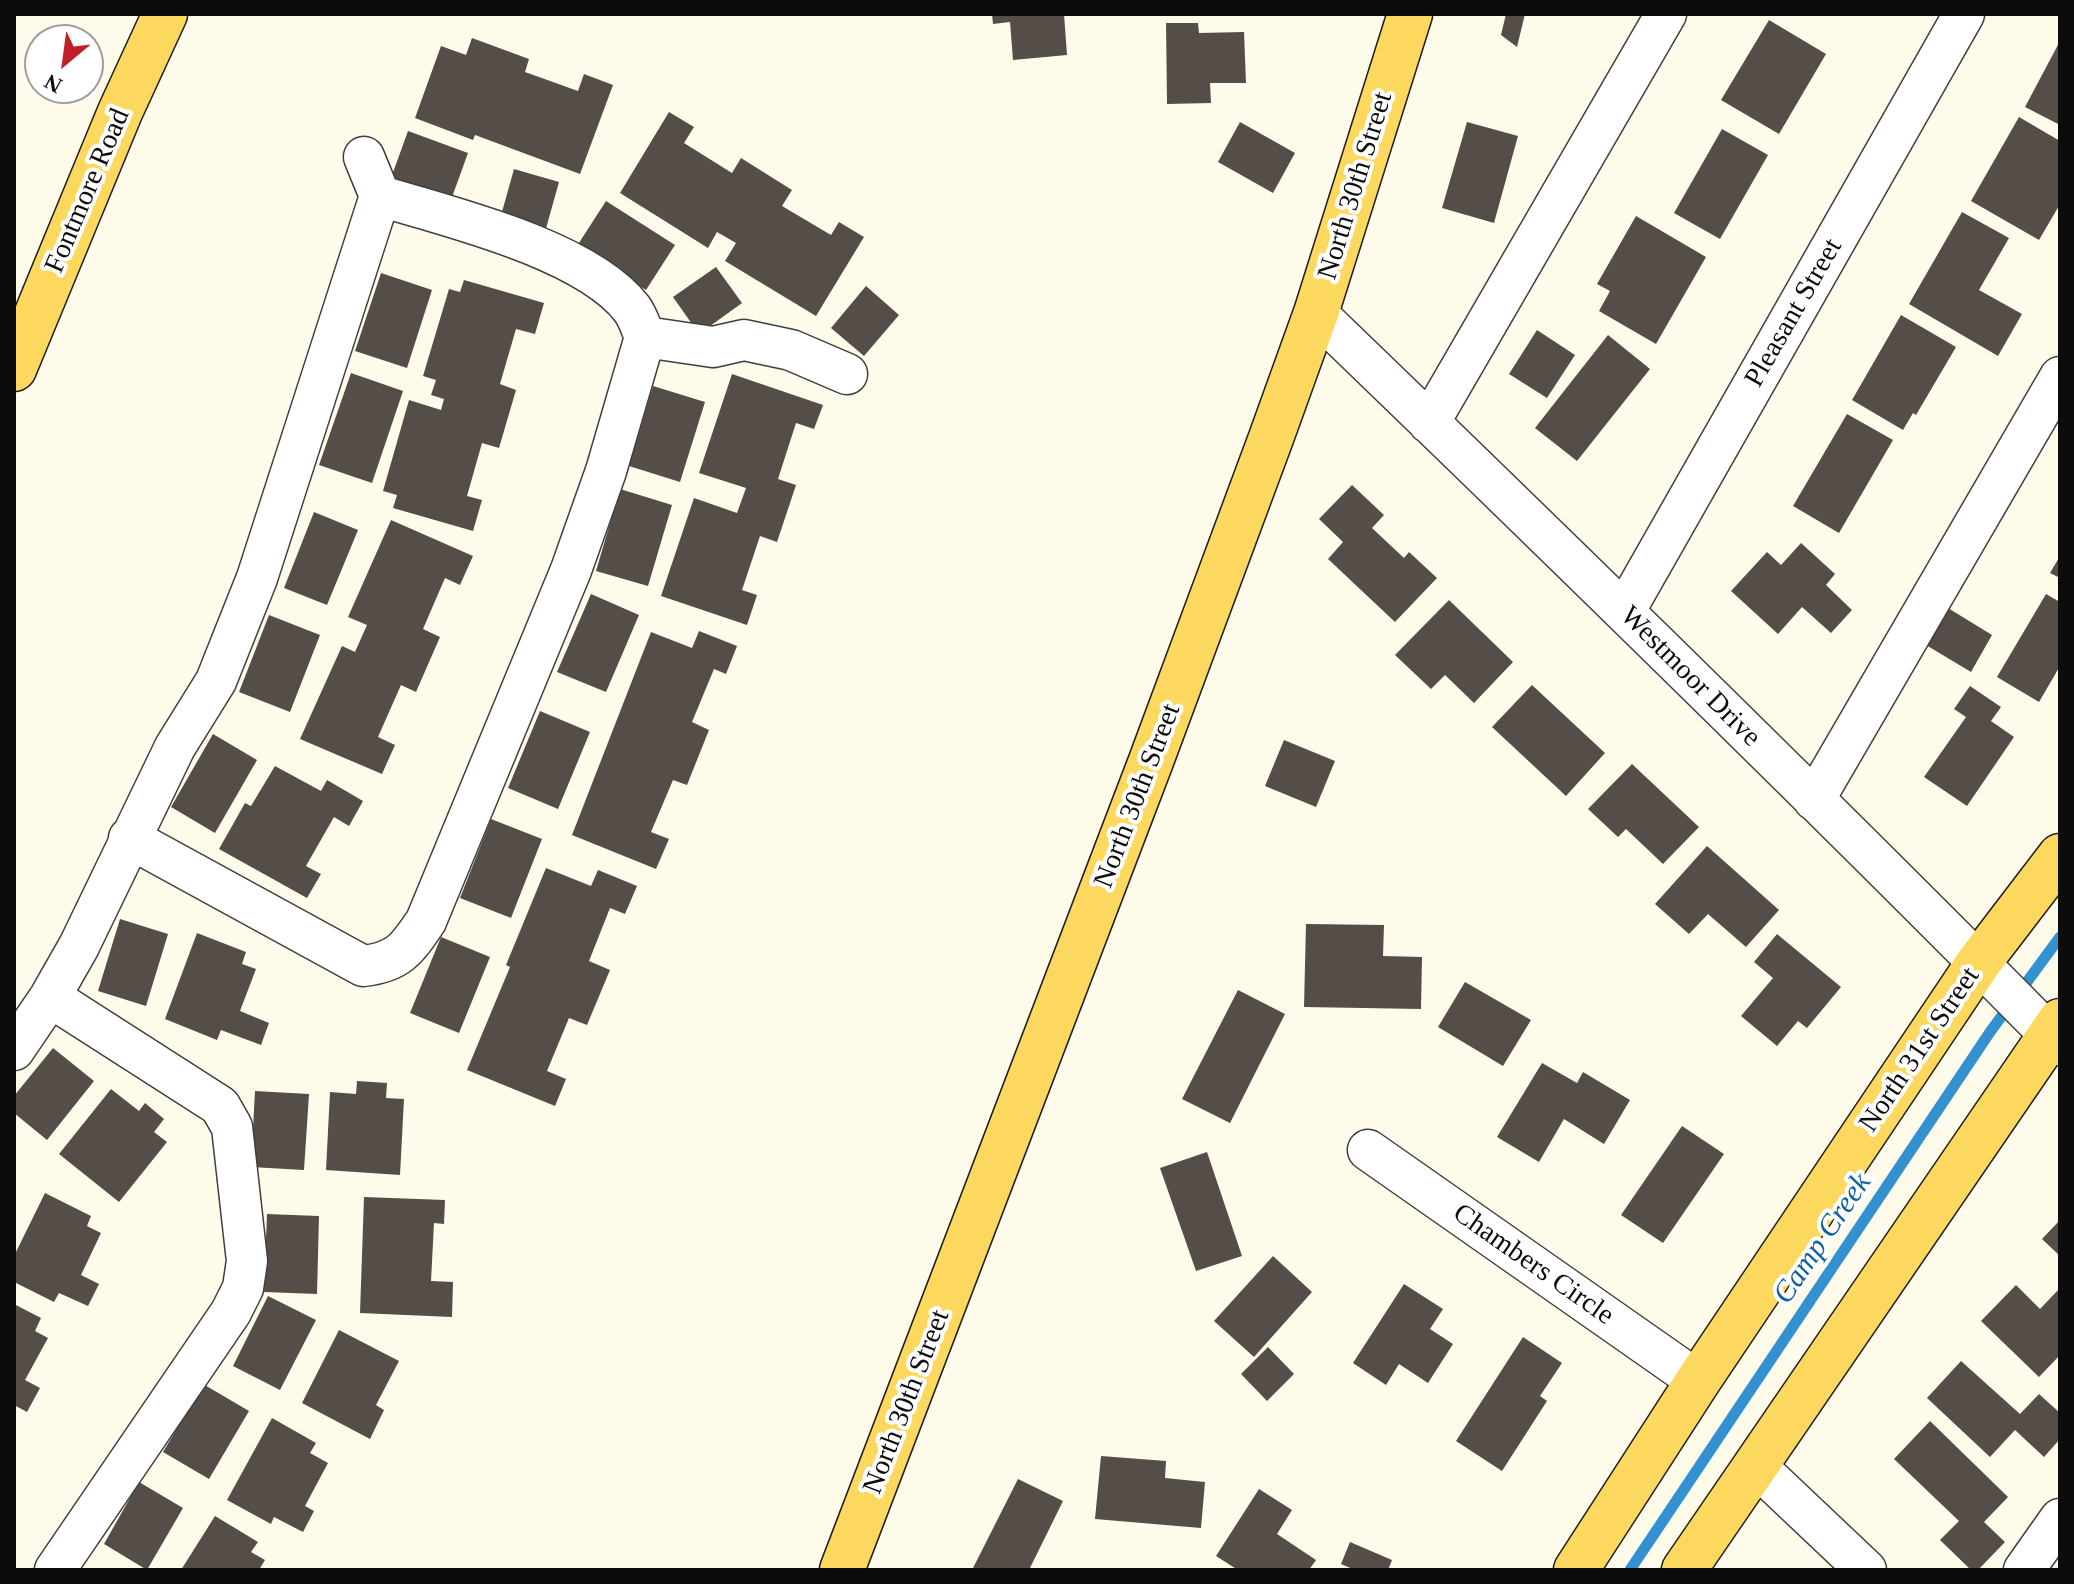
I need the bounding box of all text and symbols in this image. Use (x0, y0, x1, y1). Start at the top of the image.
north arrow (24, 24, 104, 104)
text: N (40, 69, 66, 98)
street label: North 30th Street (1312, 88, 1400, 284)
street label: Fontmore Road (38, 104, 138, 278)
street label: Pleasant Street (1738, 233, 1850, 393)
street label: Westmoor Drive (1613, 600, 1767, 754)
street label: North 30th Street (1087, 699, 1189, 893)
street label: North 31st Street (1853, 961, 1987, 1139)
water label: Camp Creek (1766, 1167, 1880, 1311)
street label: Chambers Circle (1446, 1197, 1620, 1333)
street label: North 30th Street (856, 1305, 958, 1499)

